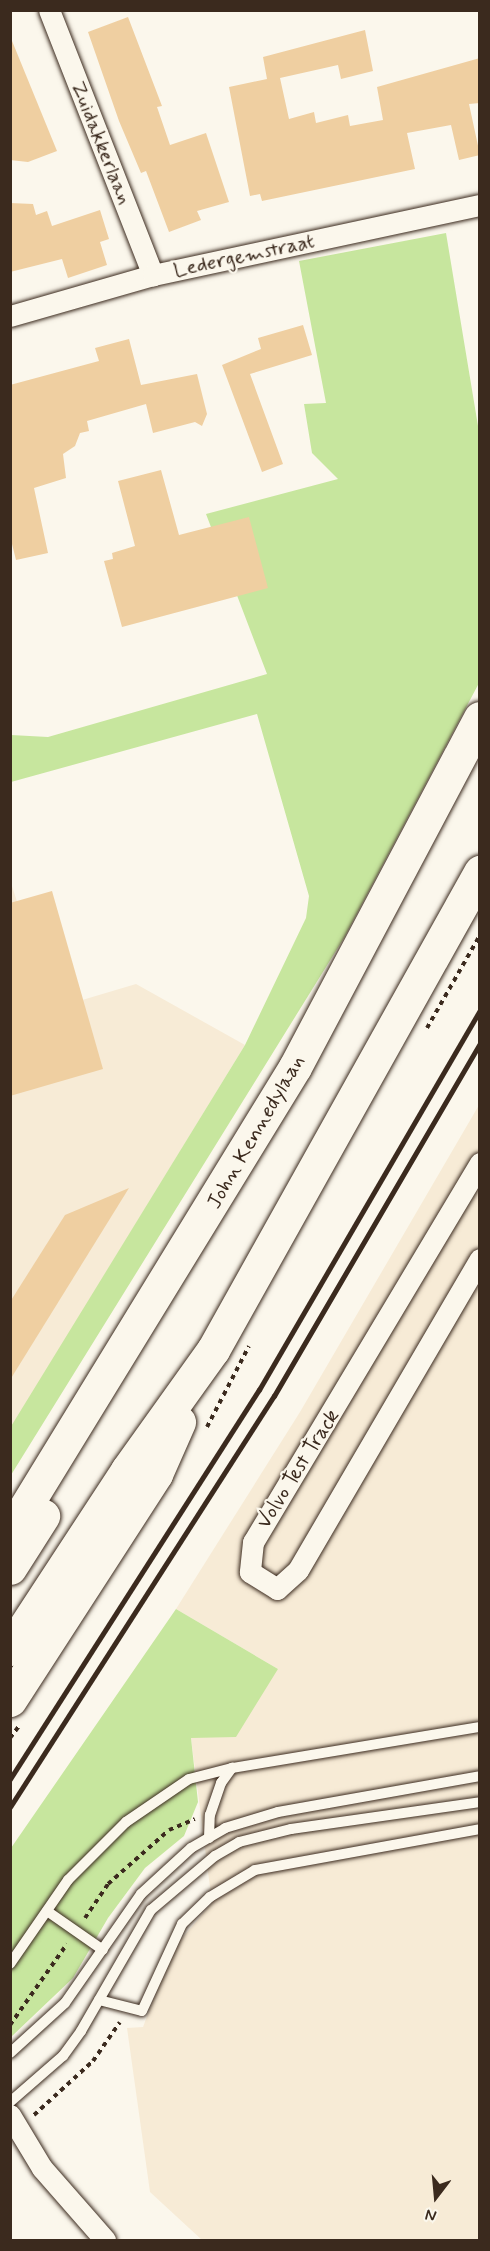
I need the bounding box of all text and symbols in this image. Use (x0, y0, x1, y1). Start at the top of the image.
street label: Zuidakkerlaan (65, 78, 137, 208)
street label: Ledergemstraat (171, 229, 317, 283)
street label: John Kennedylaan (202, 1051, 310, 1213)
street label: Volvo Test Track (251, 1404, 345, 1534)
north arrow (406, 2167, 466, 2227)
text: N (423, 2203, 439, 2226)

